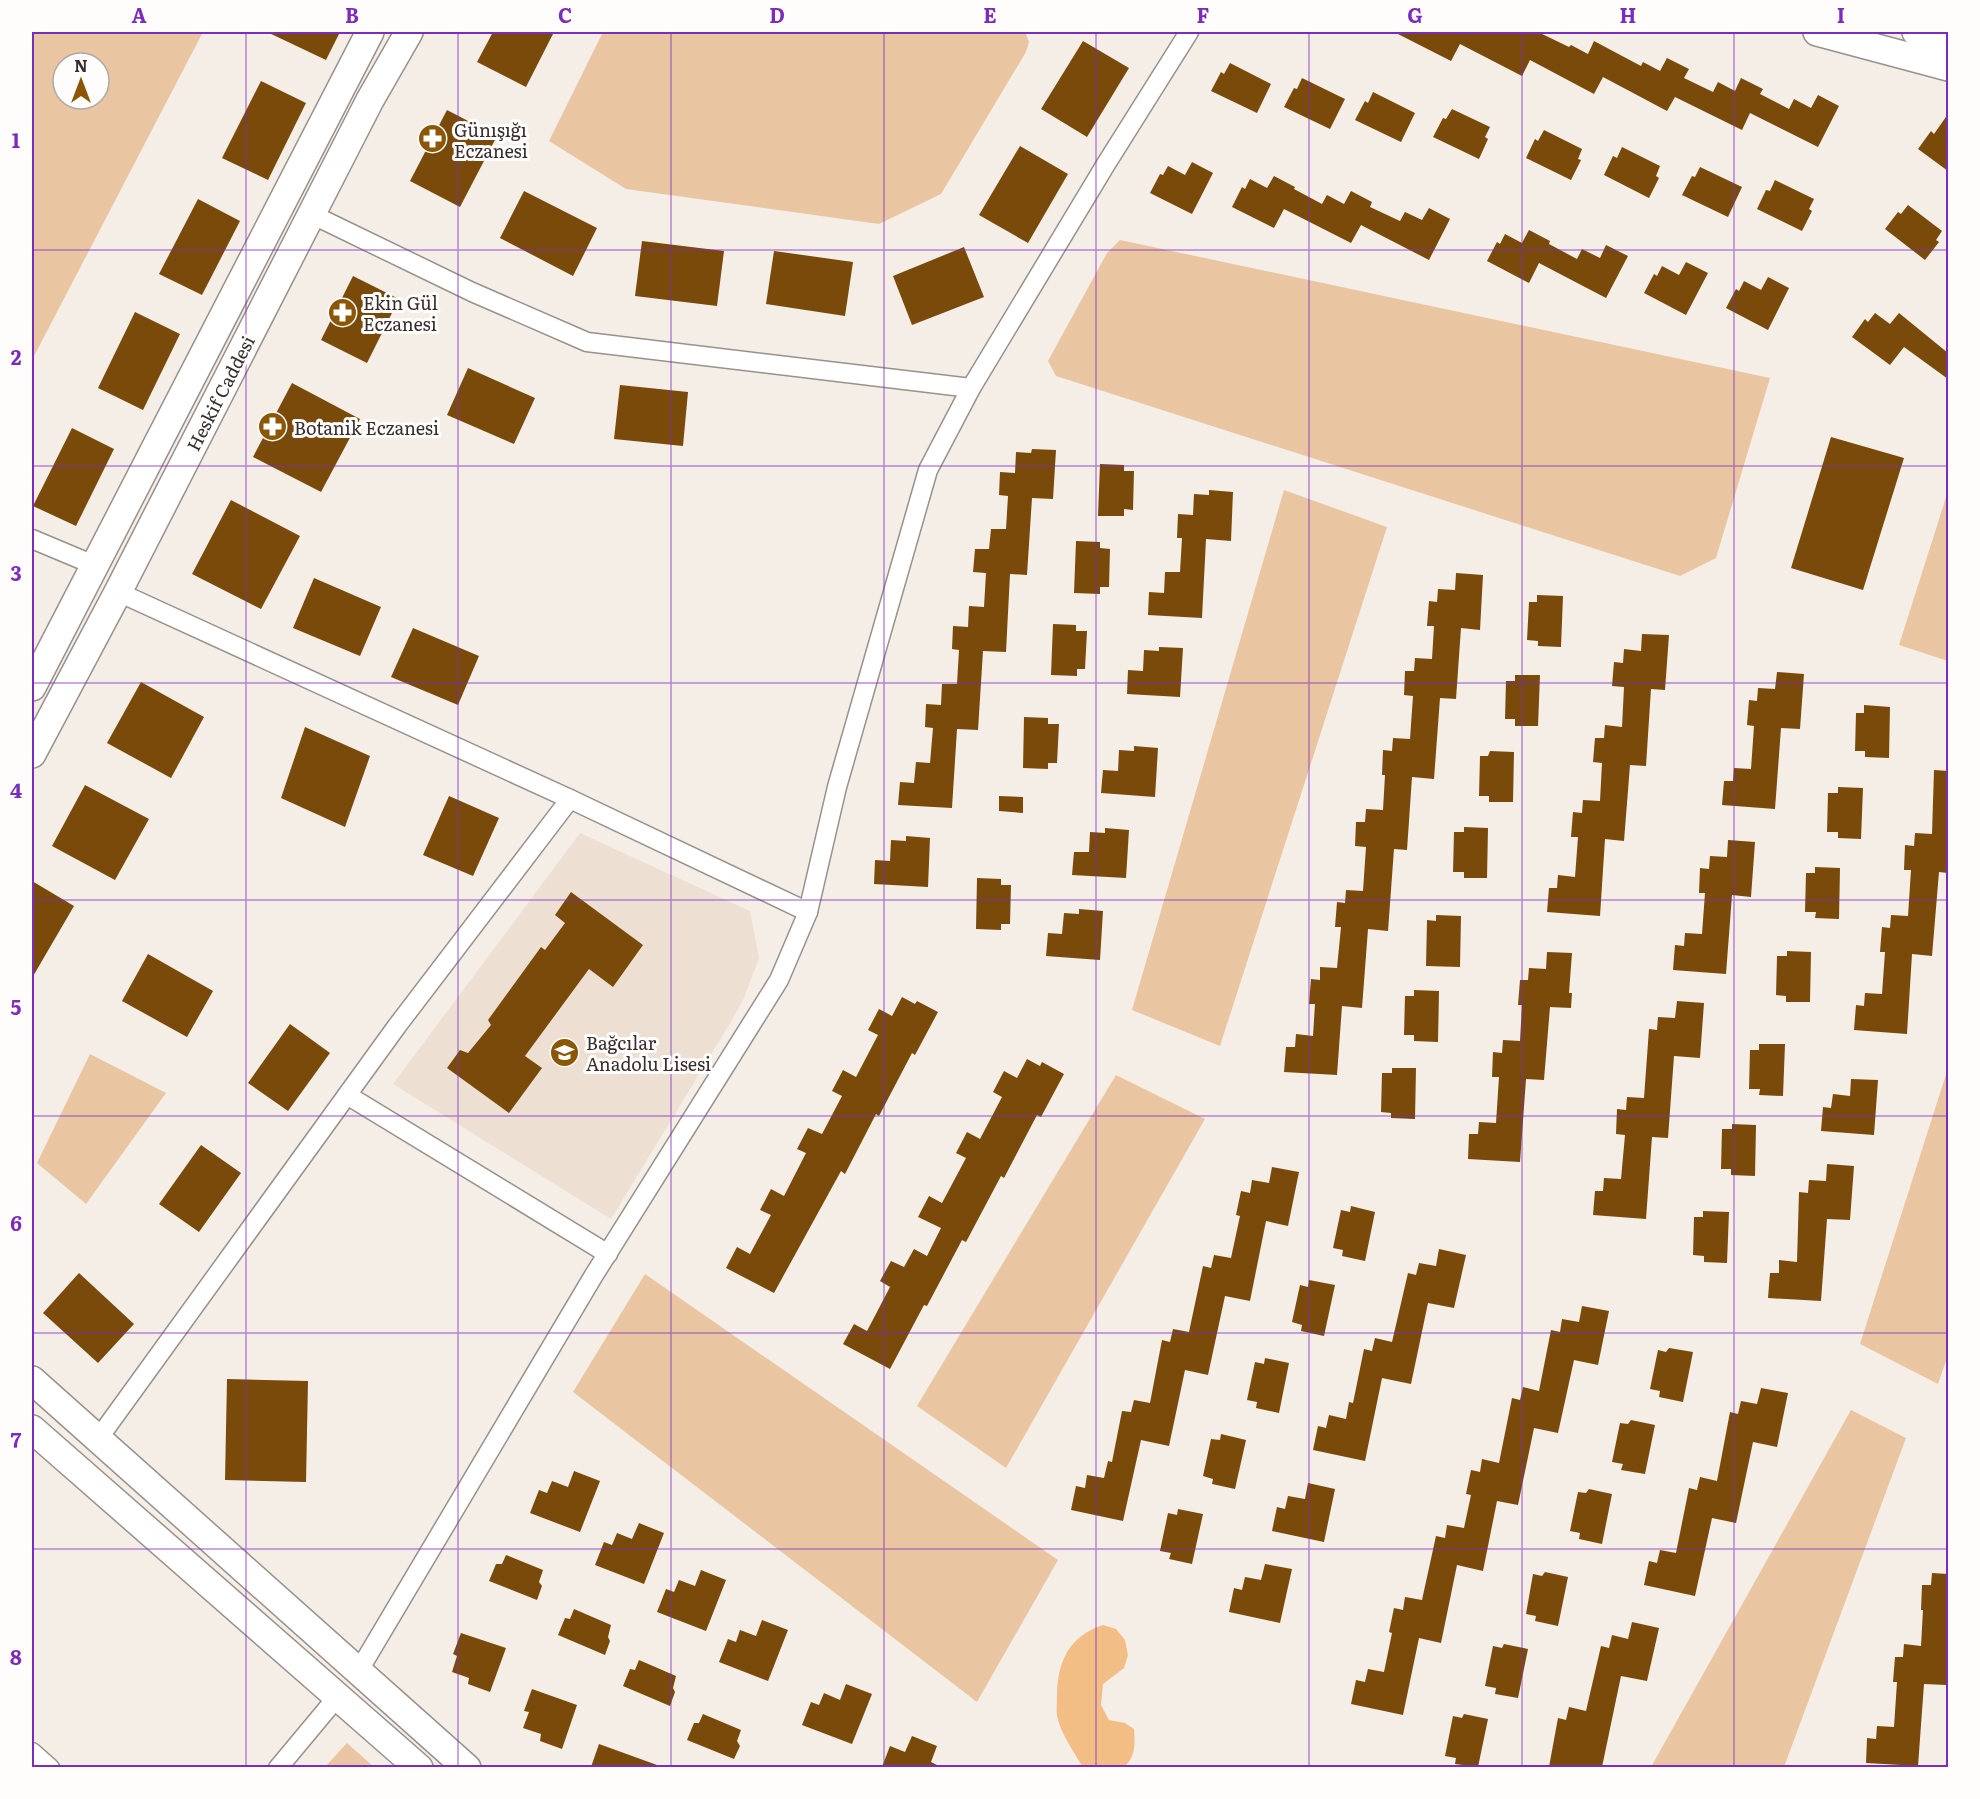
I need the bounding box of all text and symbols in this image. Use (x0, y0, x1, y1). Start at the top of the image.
text: A (131, 0, 147, 29)
text: B (345, 0, 359, 29)
text: C (558, 0, 572, 29)
text: D (769, 0, 785, 29)
text: E (983, 0, 997, 29)
text: F (1197, 0, 1210, 29)
text: G (1407, 0, 1423, 29)
text: H (1620, 0, 1636, 29)
text: I (1837, 0, 1845, 29)
north arrow (51, 51, 111, 111)
text: N (74, 53, 88, 77)
place label: Günışığı Eczanesi (454, 116, 528, 164)
pharmacy icon: Günışığı Eczanesi (417, 123, 449, 155)
text: 1 (12, 124, 20, 154)
place label: Ekin Gül Eczanesi (363, 289, 438, 337)
pharmacy icon: Ekin Gül Eczanesi (326, 296, 358, 328)
street label: Heskif Caddesi (179, 331, 261, 455)
text: 2 (11, 341, 22, 371)
pharmacy icon: Botanik Eczanesi (257, 411, 289, 443)
place label: Botanik Eczanesi (294, 414, 439, 441)
text: 3 (10, 557, 22, 587)
text: 4 (10, 774, 22, 804)
text: 5 (11, 991, 22, 1021)
place label: Bağcılar Anadolu Lisesi (586, 1029, 711, 1077)
school or university icon: Bağcılar Anadolu Lisesi (549, 1036, 581, 1068)
text: 6 (10, 1207, 22, 1237)
text: 7 (11, 1424, 22, 1454)
text: 8 (10, 1641, 22, 1671)

